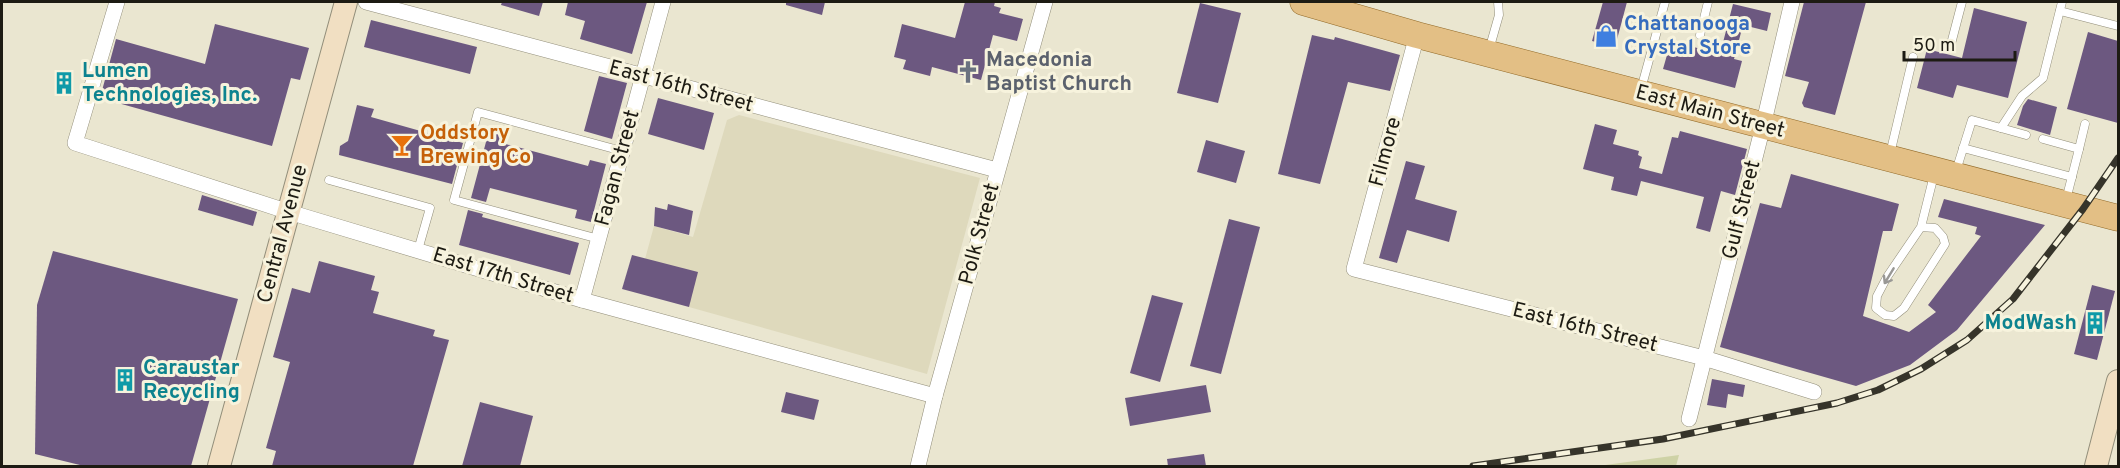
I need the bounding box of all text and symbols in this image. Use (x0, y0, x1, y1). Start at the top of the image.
place label: Chattanooga Crystal Store (1624, 11, 1752, 62)
shop icon: Chattanooga Crystal Store (1593, 23, 1619, 49)
scale bar (1904, 24, 2015, 62)
text: 50 m (1913, 35, 1955, 58)
place label: Macedonia Baptist Church (986, 47, 1132, 98)
street label: East 16th Street (606, 55, 756, 119)
place label: Lumen Technologies, Inc. (82, 58, 257, 109)
church icon: Macedonia Baptist Church (955, 59, 981, 85)
building icon: Lumen Technologies, Inc. (51, 70, 77, 96)
street label: East Main Street (1632, 79, 1788, 145)
street label: Fagan Street (590, 107, 646, 229)
street label: Filmore (1364, 114, 1408, 190)
place label: Oddstory Brewing Co (420, 120, 531, 171)
bar icon: Oddstory Brewing Co (389, 132, 415, 158)
street label: Gulf Street (1717, 157, 1767, 263)
street label: Central Avenue (252, 162, 314, 306)
street label: Polk Street (953, 180, 1007, 288)
street label: East 17th Street (429, 242, 577, 310)
one-way arrow (1882, 267, 1894, 284)
street label: East 16th Street (1510, 297, 1660, 359)
place label: ModWash (1984, 310, 2077, 337)
building icon: ModWash (2082, 310, 2108, 336)
place label: Caraustar Recycling (143, 355, 240, 406)
building icon: Caraustar Recycling (112, 367, 138, 393)

